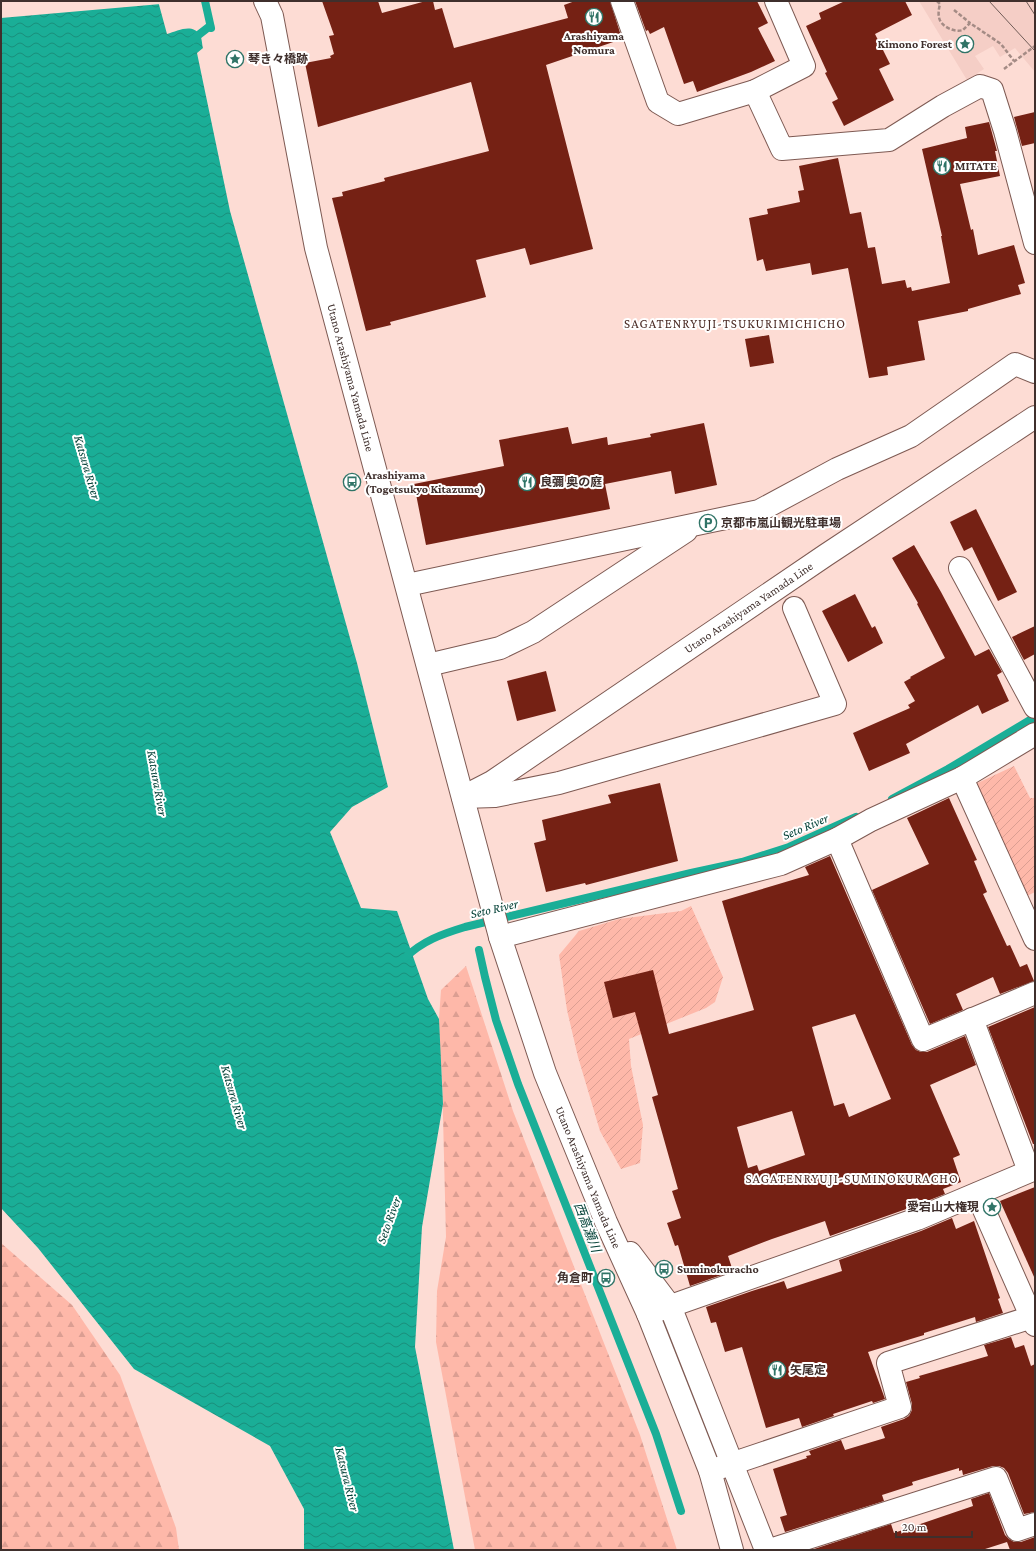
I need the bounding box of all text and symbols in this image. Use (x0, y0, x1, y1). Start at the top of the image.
restaurant icon: Arashiyama Nomura (584, 7, 604, 27)
place label: Arashiyama Nomura (563, 29, 624, 57)
place icon: Kimono Forest (955, 34, 975, 54)
place label: Kimono Forest (878, 37, 953, 51)
place icon: 琴き々橋跡 (225, 49, 245, 69)
place label: 琴き々橋跡 (248, 52, 308, 66)
restaurant icon: MITATE (932, 156, 952, 176)
place label: MITATE (955, 159, 997, 173)
street label: Utano Arashiyama Yamada Line (324, 302, 377, 453)
district label: SAGATENRYUJI-TSUKURIMICHICHO (624, 316, 846, 331)
water label: Katsura River (71, 433, 104, 501)
place label: Arashiyama (Togetsukyo Kitazume) (364, 468, 484, 496)
bus stop icon: Arashiyama (Togetsukyo Kitazume) (342, 472, 362, 492)
restaurant icon: 良彌 奥の庭 (517, 472, 537, 492)
place label: 良彌 奥の庭 (540, 475, 602, 489)
parking icon: 京都市嵐山観光駐車場 (698, 513, 718, 533)
place label: 京都市嵐山観光駐車場 (721, 516, 841, 530)
street label: Utano Arashiyama Yamada Line (682, 559, 816, 656)
water label: Katsura River (144, 749, 171, 817)
water label: Seto River (780, 810, 831, 843)
water label: Seto River (469, 896, 520, 921)
water label: Katsura River (218, 1063, 251, 1131)
street label: Utano Arashiyama Yamada Line (552, 1104, 624, 1251)
district label: SAGATENRYUJI-SUMINOKURACHO (745, 1171, 959, 1186)
water label: Seto River (373, 1194, 404, 1245)
place icon: 愛宕山大権現 (982, 1197, 1002, 1217)
water label: 西高瀬川 (571, 1200, 605, 1256)
place label: 愛宕山大権現 (907, 1200, 979, 1214)
bus stop icon: Suminokuracho (654, 1259, 674, 1279)
place label: Suminokuracho (677, 1262, 759, 1276)
bus stop icon: 角倉町 (596, 1268, 616, 1288)
place label: 角倉町 (557, 1271, 593, 1285)
restaurant icon: 矢尾定 (767, 1360, 787, 1380)
place label: 矢尾定 (790, 1363, 826, 1377)
water label: Katsura River (332, 1445, 363, 1513)
scale bar (896, 1513, 972, 1539)
text: 20 m (902, 1520, 927, 1534)

